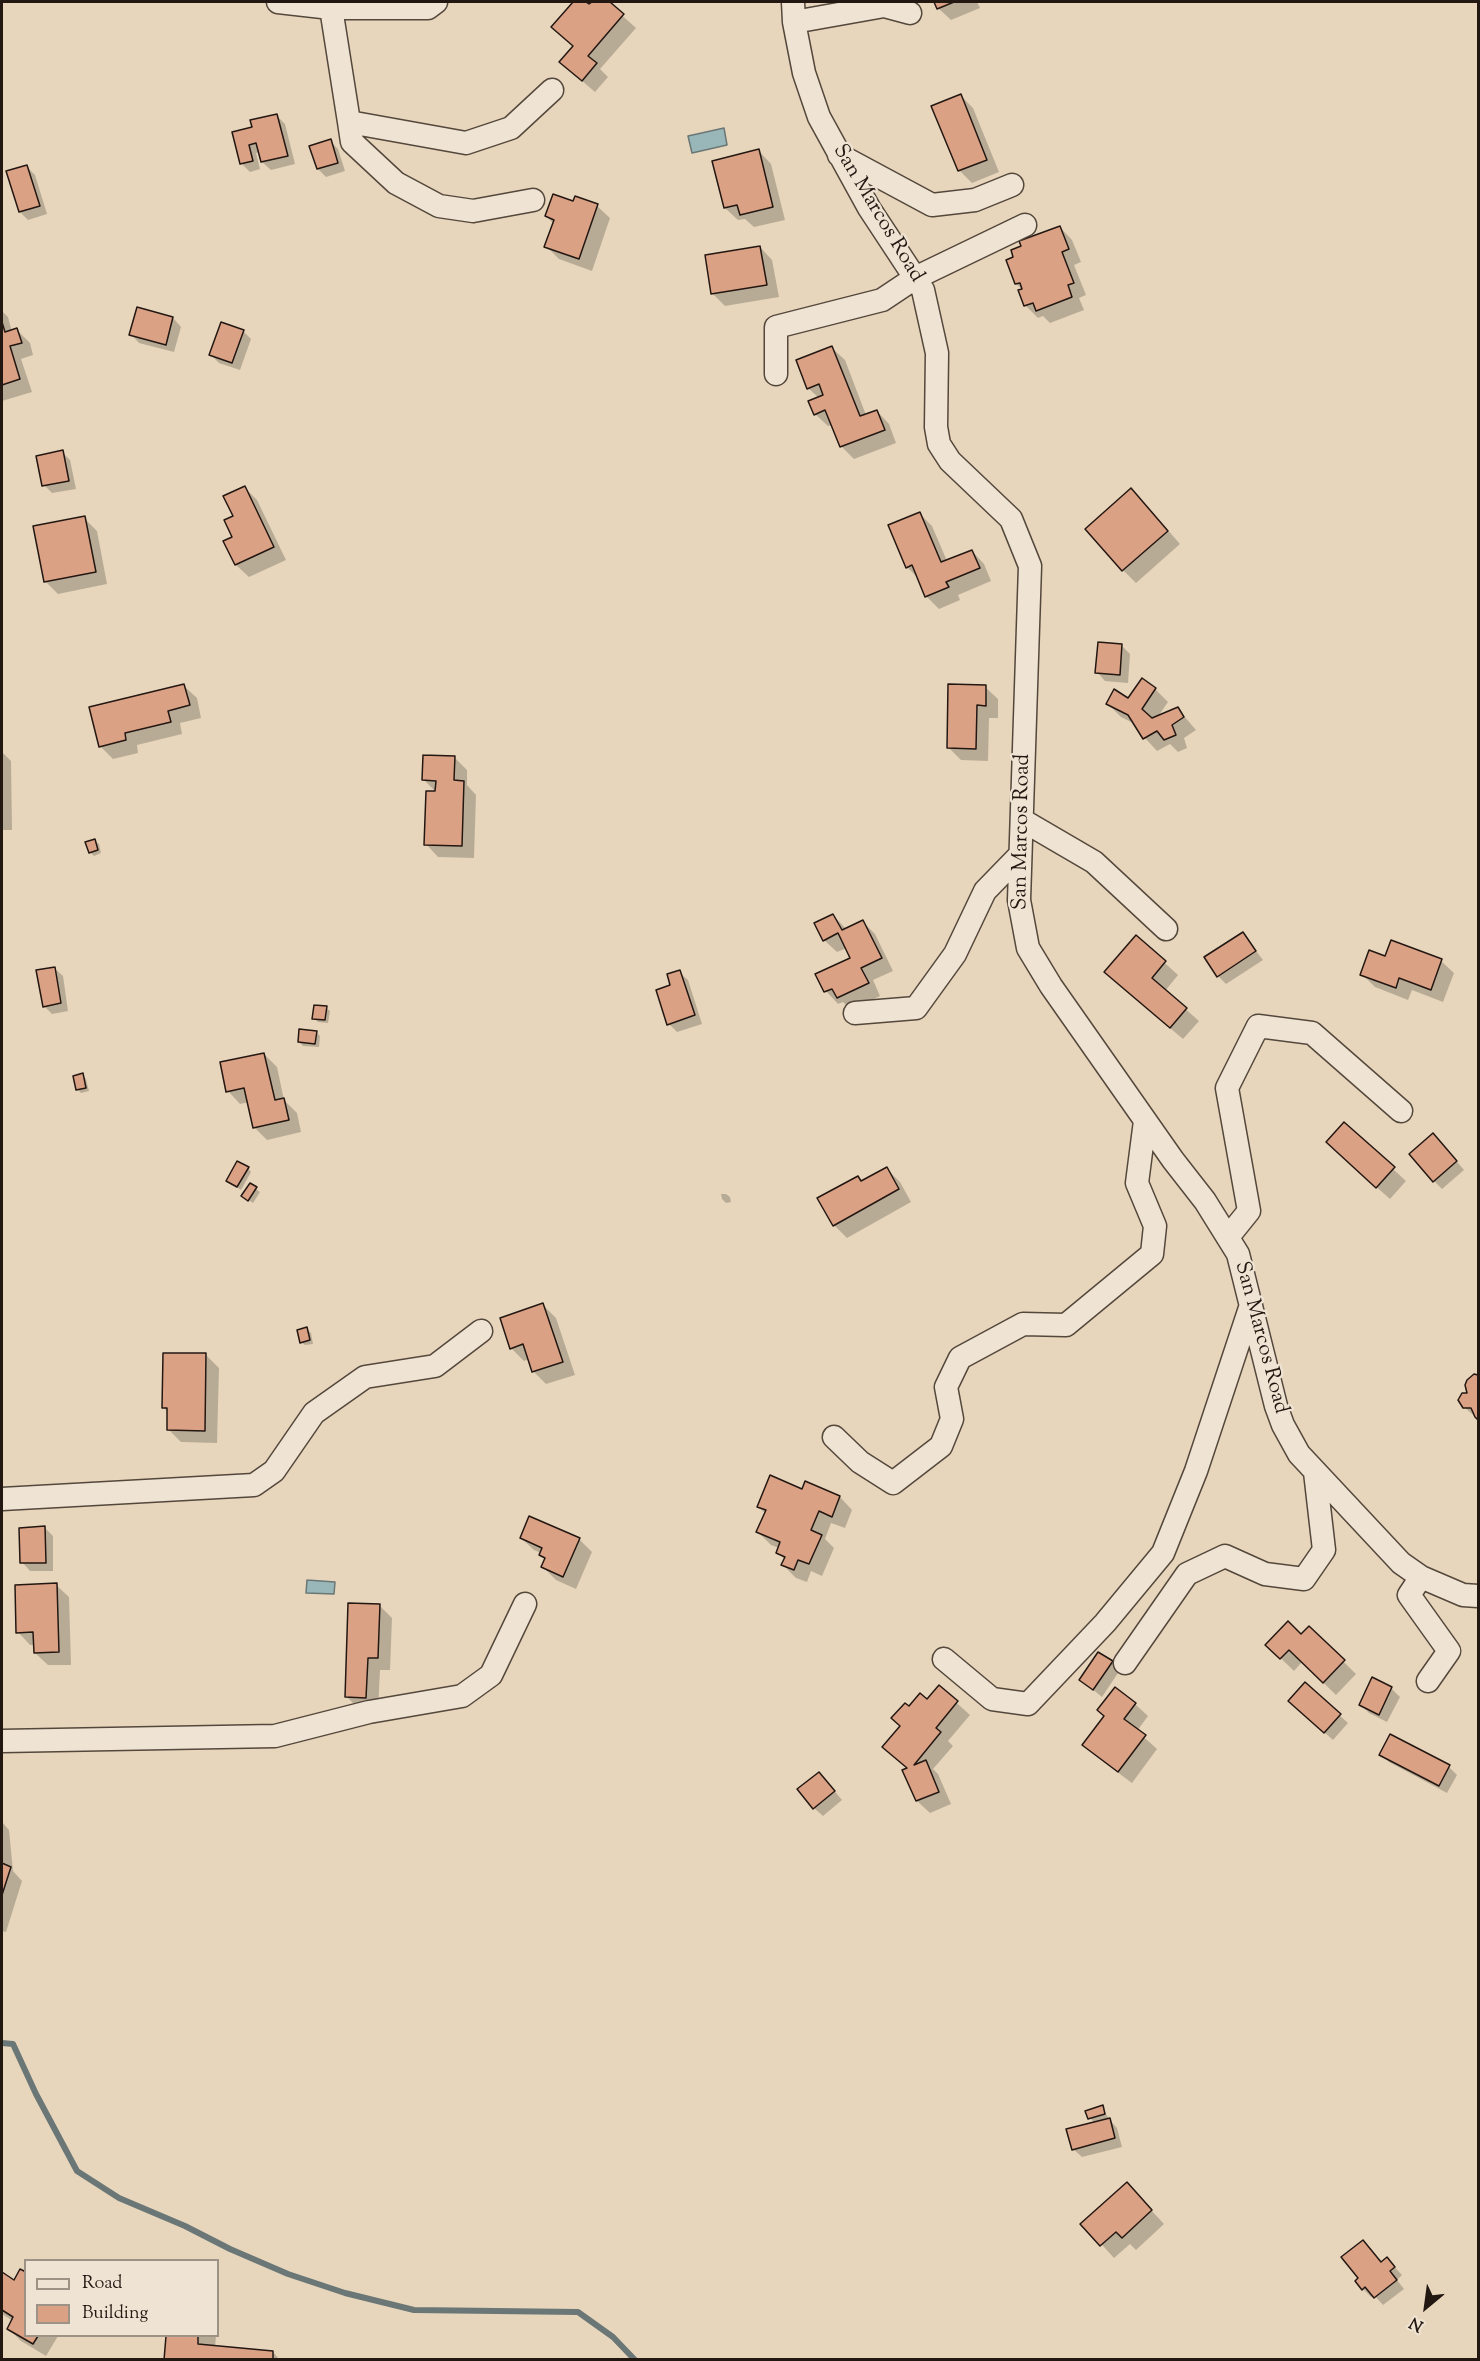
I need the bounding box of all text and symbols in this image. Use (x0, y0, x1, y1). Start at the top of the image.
street label: San Marcos Road (826, 140, 928, 288)
street label: San Marcos Road (1009, 754, 1037, 910)
street label: San Marcos Road (1228, 1259, 1292, 1417)
legend (24, 2259, 219, 2337)
text: Road (82, 2271, 122, 2297)
north arrow (1396, 2277, 1456, 2337)
text: Building (82, 2301, 148, 2327)
text: N (1406, 2310, 1428, 2336)

